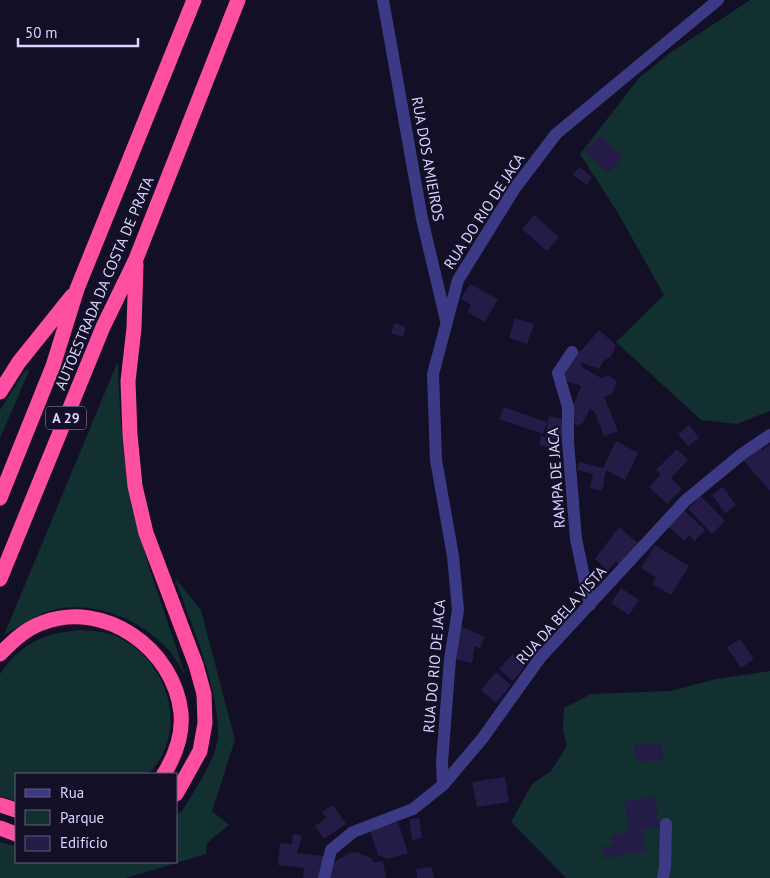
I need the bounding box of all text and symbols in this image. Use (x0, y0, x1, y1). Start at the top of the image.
scale bar (18, 15, 138, 47)
text: 50 m (25, 23, 58, 42)
street label: RUA DOS AMIEIROS (408, 95, 448, 223)
street label: RUA DO RIO DE JACA (440, 149, 529, 272)
street label: AUTOESTRADA DA COSTA DE PRATA (50, 173, 158, 392)
road number: A 29 (46, 406, 86, 429)
street label: RAMPA DE JACA (543, 427, 569, 529)
street label: RUA DA BELA VISTA (512, 562, 610, 668)
street label: RUA DO RIO DE JACA (419, 598, 449, 734)
legend (15, 773, 178, 863)
text: Rua (60, 783, 84, 802)
text: Parque (60, 808, 104, 827)
text: Edifício (60, 833, 108, 852)

